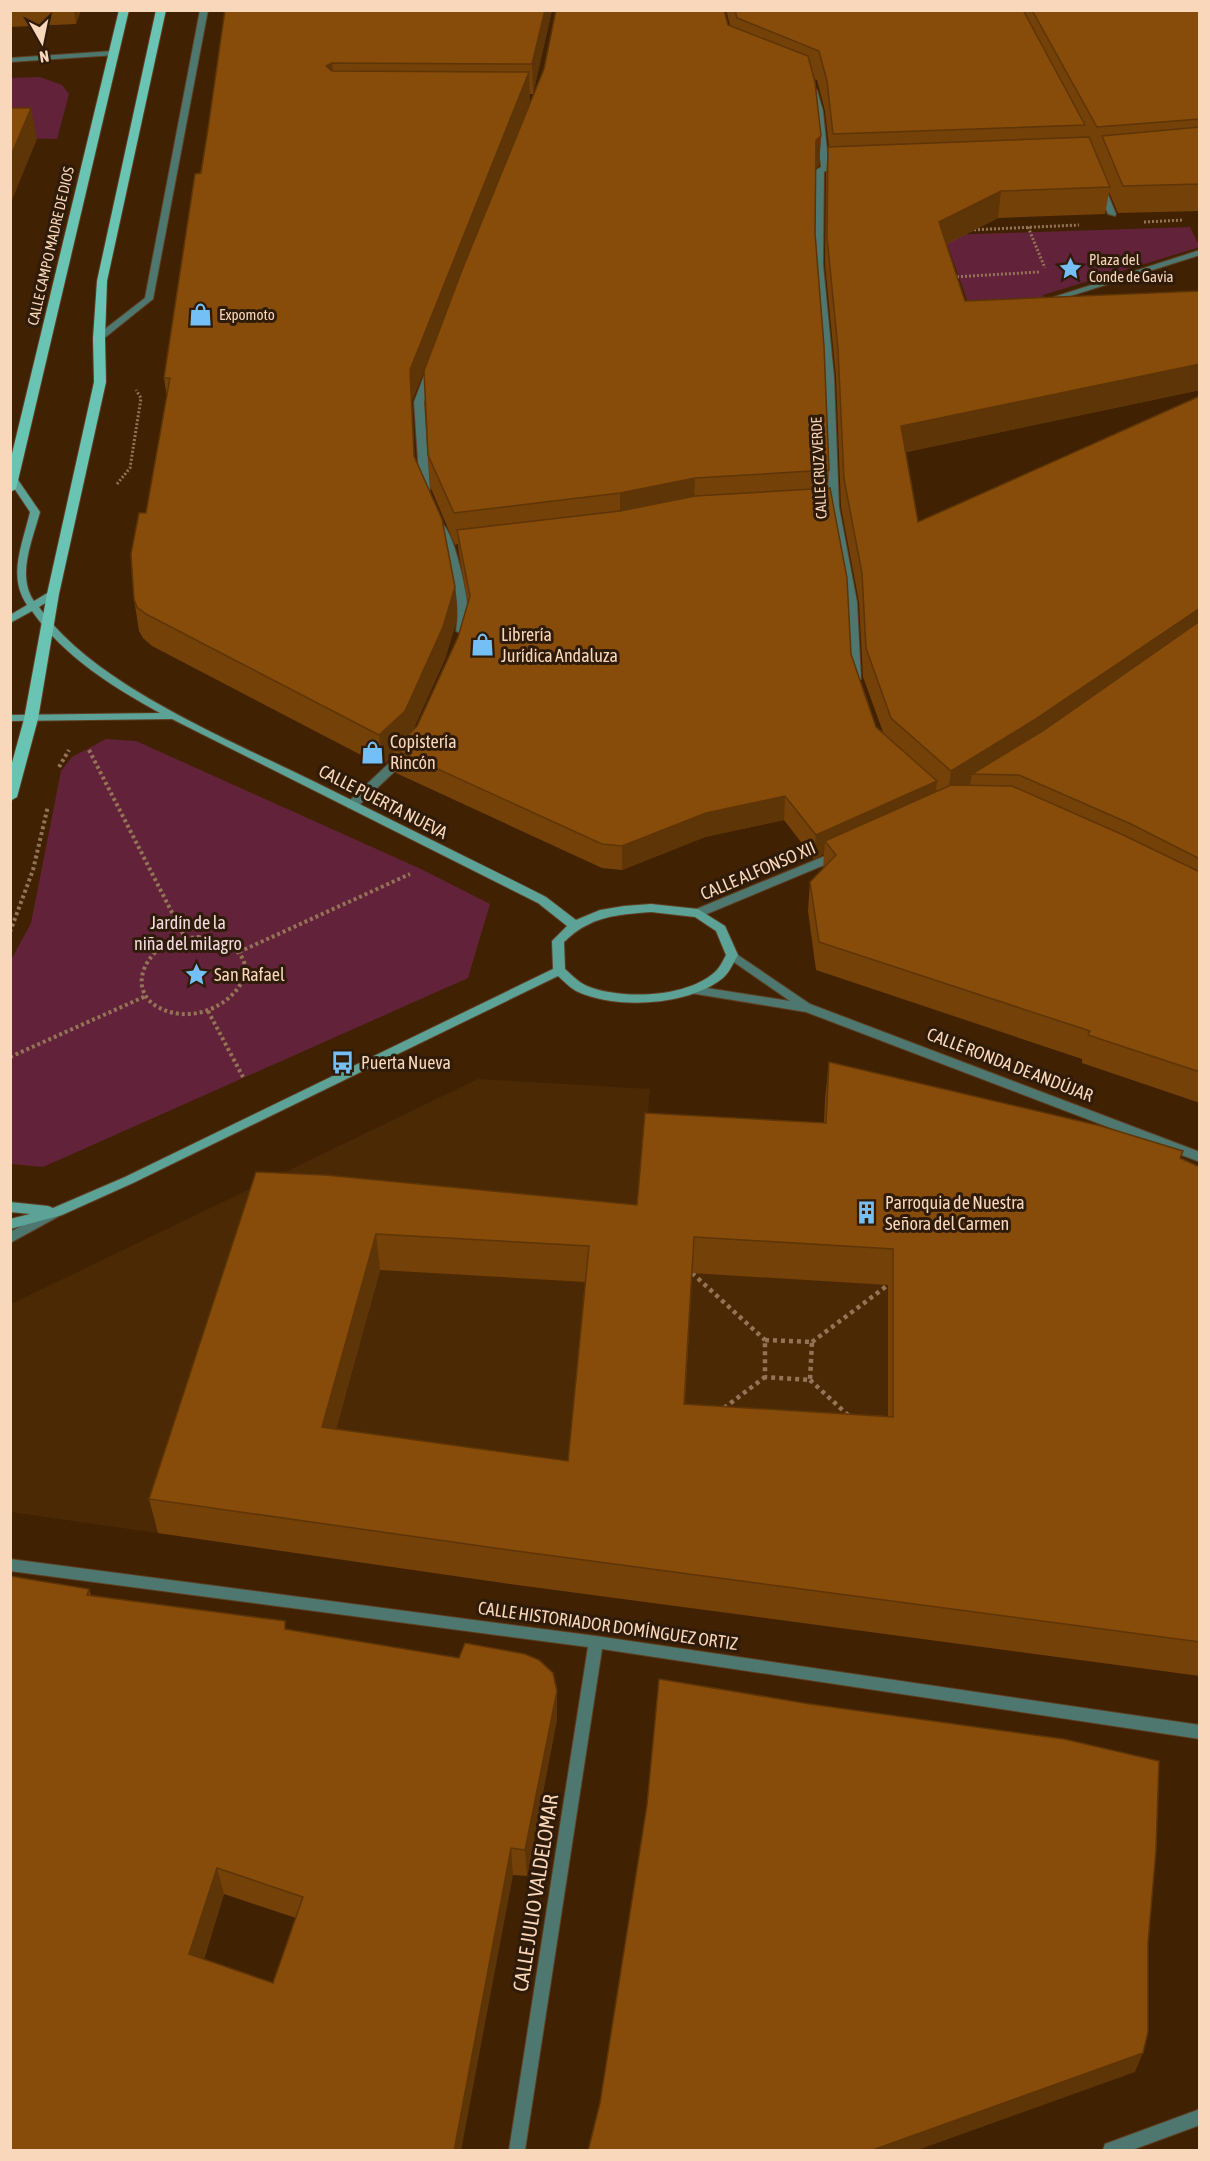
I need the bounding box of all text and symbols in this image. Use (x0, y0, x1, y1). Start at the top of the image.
north arrow (12, 12, 72, 72)
text: N (38, 47, 50, 66)
street label: CALLE CAMPO MADRE DE DIOS (24, 165, 77, 327)
place label: Plaza del Conde de Gavia (1089, 251, 1174, 285)
place icon: Plaza del Conde de Gavia (1058, 256, 1084, 282)
shop icon: Expomoto (188, 302, 214, 328)
place label: Expomoto (219, 306, 275, 323)
street label: CALLE CRUZ VERDE (807, 416, 830, 519)
place label: Librería Jurídica Andaluza (501, 624, 618, 666)
shop icon: Librería Jurídica Andaluza (470, 632, 496, 658)
place label: Copistería Rincón (390, 731, 457, 773)
shop icon: Copistería Rincón (359, 739, 385, 765)
street label: CALLE PUERTA NUEVA (315, 760, 451, 843)
street label: CALLE ALFONSO XII (697, 837, 819, 904)
park label: Jardín de la niña del milagro (134, 912, 242, 954)
place icon: San Rafael (183, 962, 209, 988)
place label: San Rafael (214, 964, 285, 985)
street label: CALLE RONDA DE ANDÚJAR (924, 1023, 1096, 1106)
bus stop icon: Puerta Nueva (330, 1050, 356, 1076)
place label: Puerta Nueva (361, 1052, 451, 1073)
place label: Parroquia de Nuestra Señora del Carmen (885, 1192, 1025, 1234)
building icon: Parroquia de Nuestra Señora del Carmen (854, 1200, 880, 1226)
street label: CALLE HISTORIADOR DOMÍNGUEZ ORTIZ (477, 1597, 739, 1654)
street label: CALLE JULIO VALDELOMAR (508, 1792, 563, 1993)

